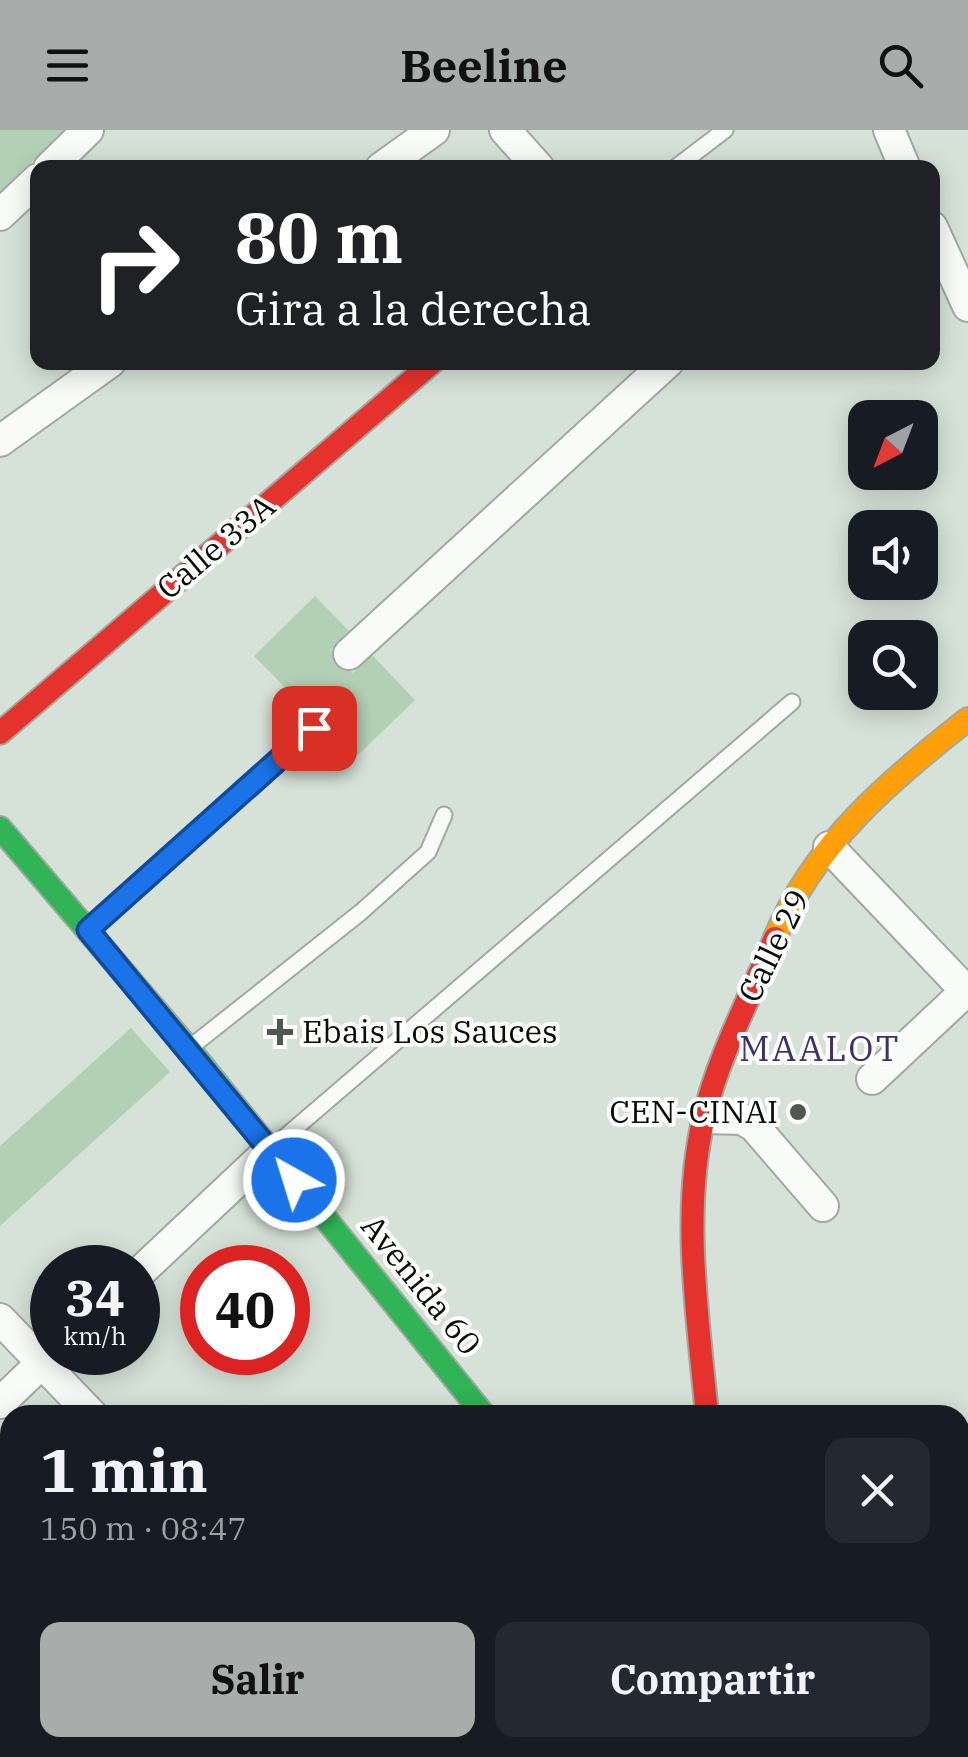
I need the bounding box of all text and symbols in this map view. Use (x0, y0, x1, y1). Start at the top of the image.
text: Beeline (400, 36, 568, 94)
icon: menu (40, 38, 95, 93)
icon: search (873, 38, 928, 93)
text: 80 m (235, 191, 403, 282)
icon: right (70, 200, 200, 330)
text: Gira a la derecha (235, 279, 592, 337)
north arrow (848, 400, 938, 490)
map controls (848, 400, 938, 710)
street label: Calle 33A (147, 484, 283, 608)
button: sound (848, 510, 938, 600)
button: search (848, 620, 938, 710)
pin (272, 686, 357, 771)
icon: arrive (287, 701, 342, 756)
street label: Calle 29 (728, 882, 818, 1009)
place label: Ebais Los Sauces (302, 1010, 558, 1052)
marker: Ebais Los Sauces (267, 1019, 293, 1045)
district label: MAALOT (739, 1025, 901, 1071)
place label: CEN-CINAI (609, 1090, 778, 1132)
marker: CEN-CINAI (787, 1101, 809, 1123)
position arrow (242, 1128, 346, 1232)
street label: Avenida 60 (352, 1206, 491, 1363)
speed limit sign: 40 (180, 1245, 310, 1375)
text: 34 (65, 1265, 125, 1330)
text: km/h (63, 1319, 127, 1352)
text: 1 min (40, 1430, 208, 1509)
button: close (825, 1438, 930, 1543)
text: 150 m · 08:47 (40, 1507, 247, 1549)
button: Salir (40, 1622, 475, 1737)
button: Compartir (495, 1622, 930, 1737)

